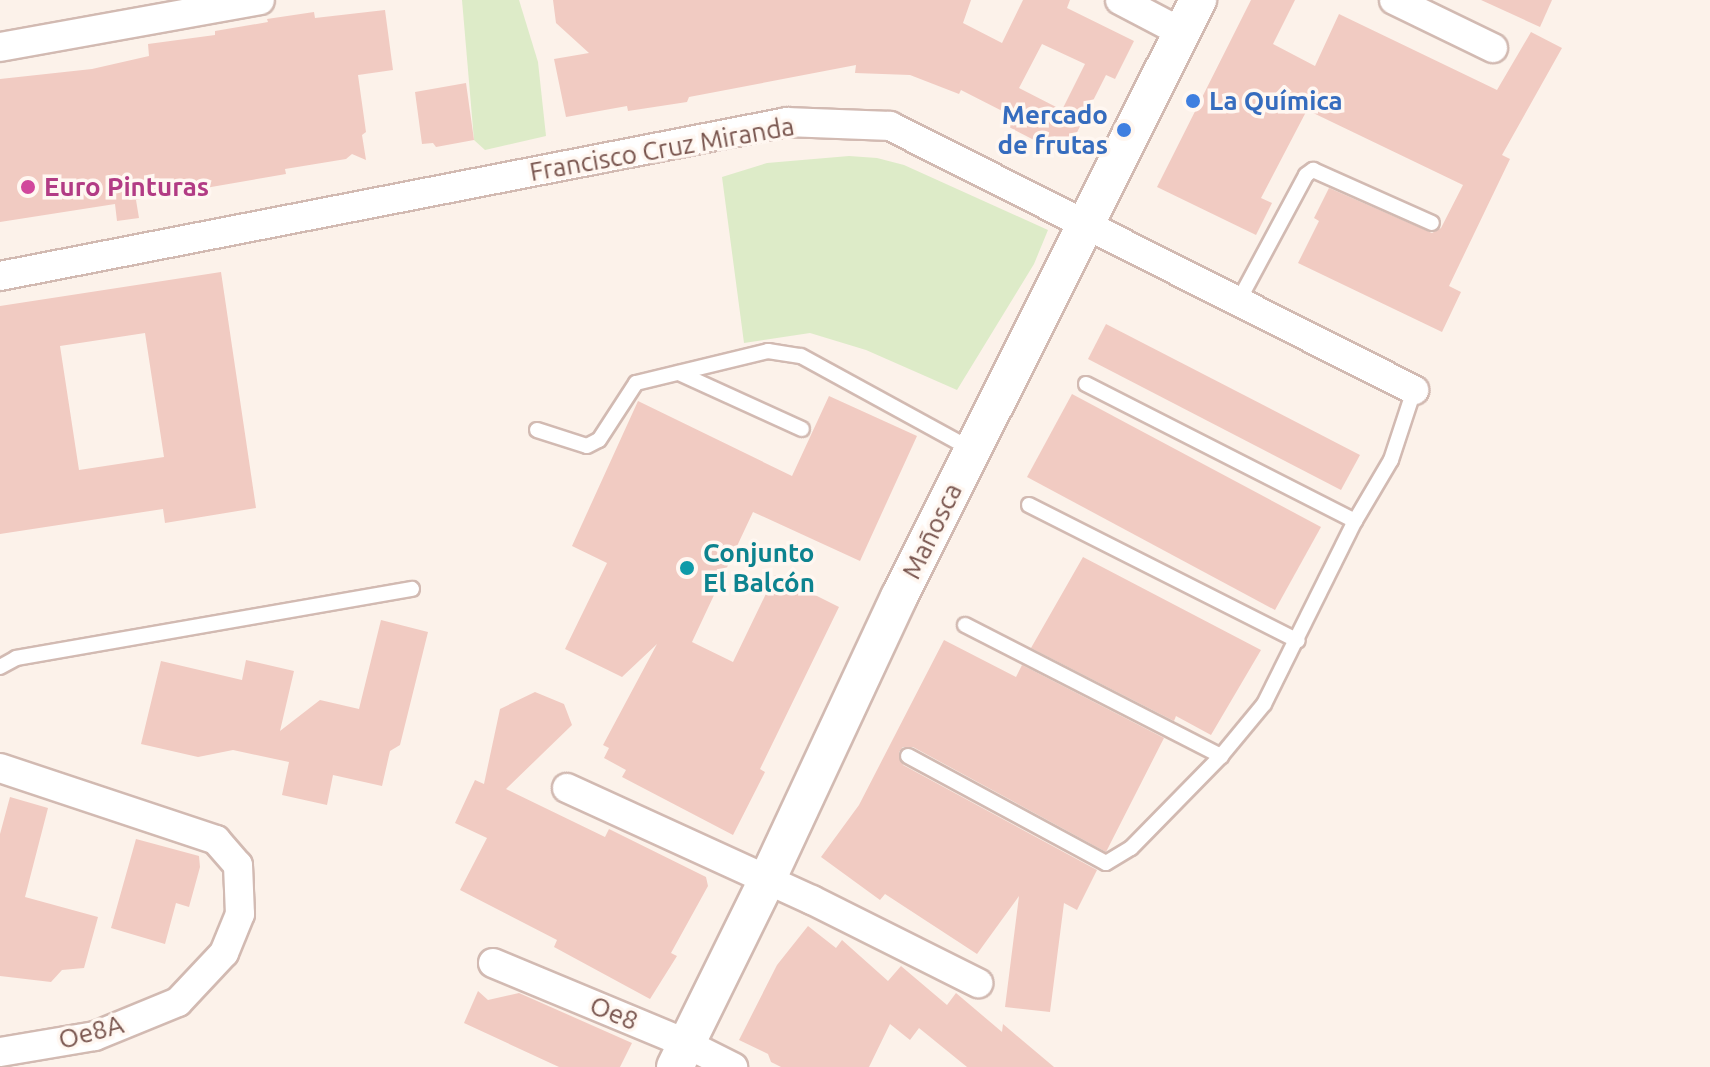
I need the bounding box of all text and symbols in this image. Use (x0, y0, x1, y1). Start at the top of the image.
place label: La Química (1209, 85, 1343, 117)
marker: La Química (1184, 92, 1202, 110)
place label: Mercado de frutas (997, 99, 1108, 160)
street label: Francisco Cruz Miranda (527, 110, 797, 188)
marker: Mercado de frutas (1115, 121, 1133, 139)
place label: Euro Pinturas (44, 171, 209, 203)
marker: Euro Pinturas (19, 178, 37, 196)
street label: Mañosca (895, 478, 969, 584)
place label: Conjunto El Balcón (703, 537, 815, 598)
marker: Conjunto El Balcón (678, 559, 696, 577)
street label: Oe8 (585, 989, 643, 1037)
street label: Oe8A (55, 1008, 127, 1056)

